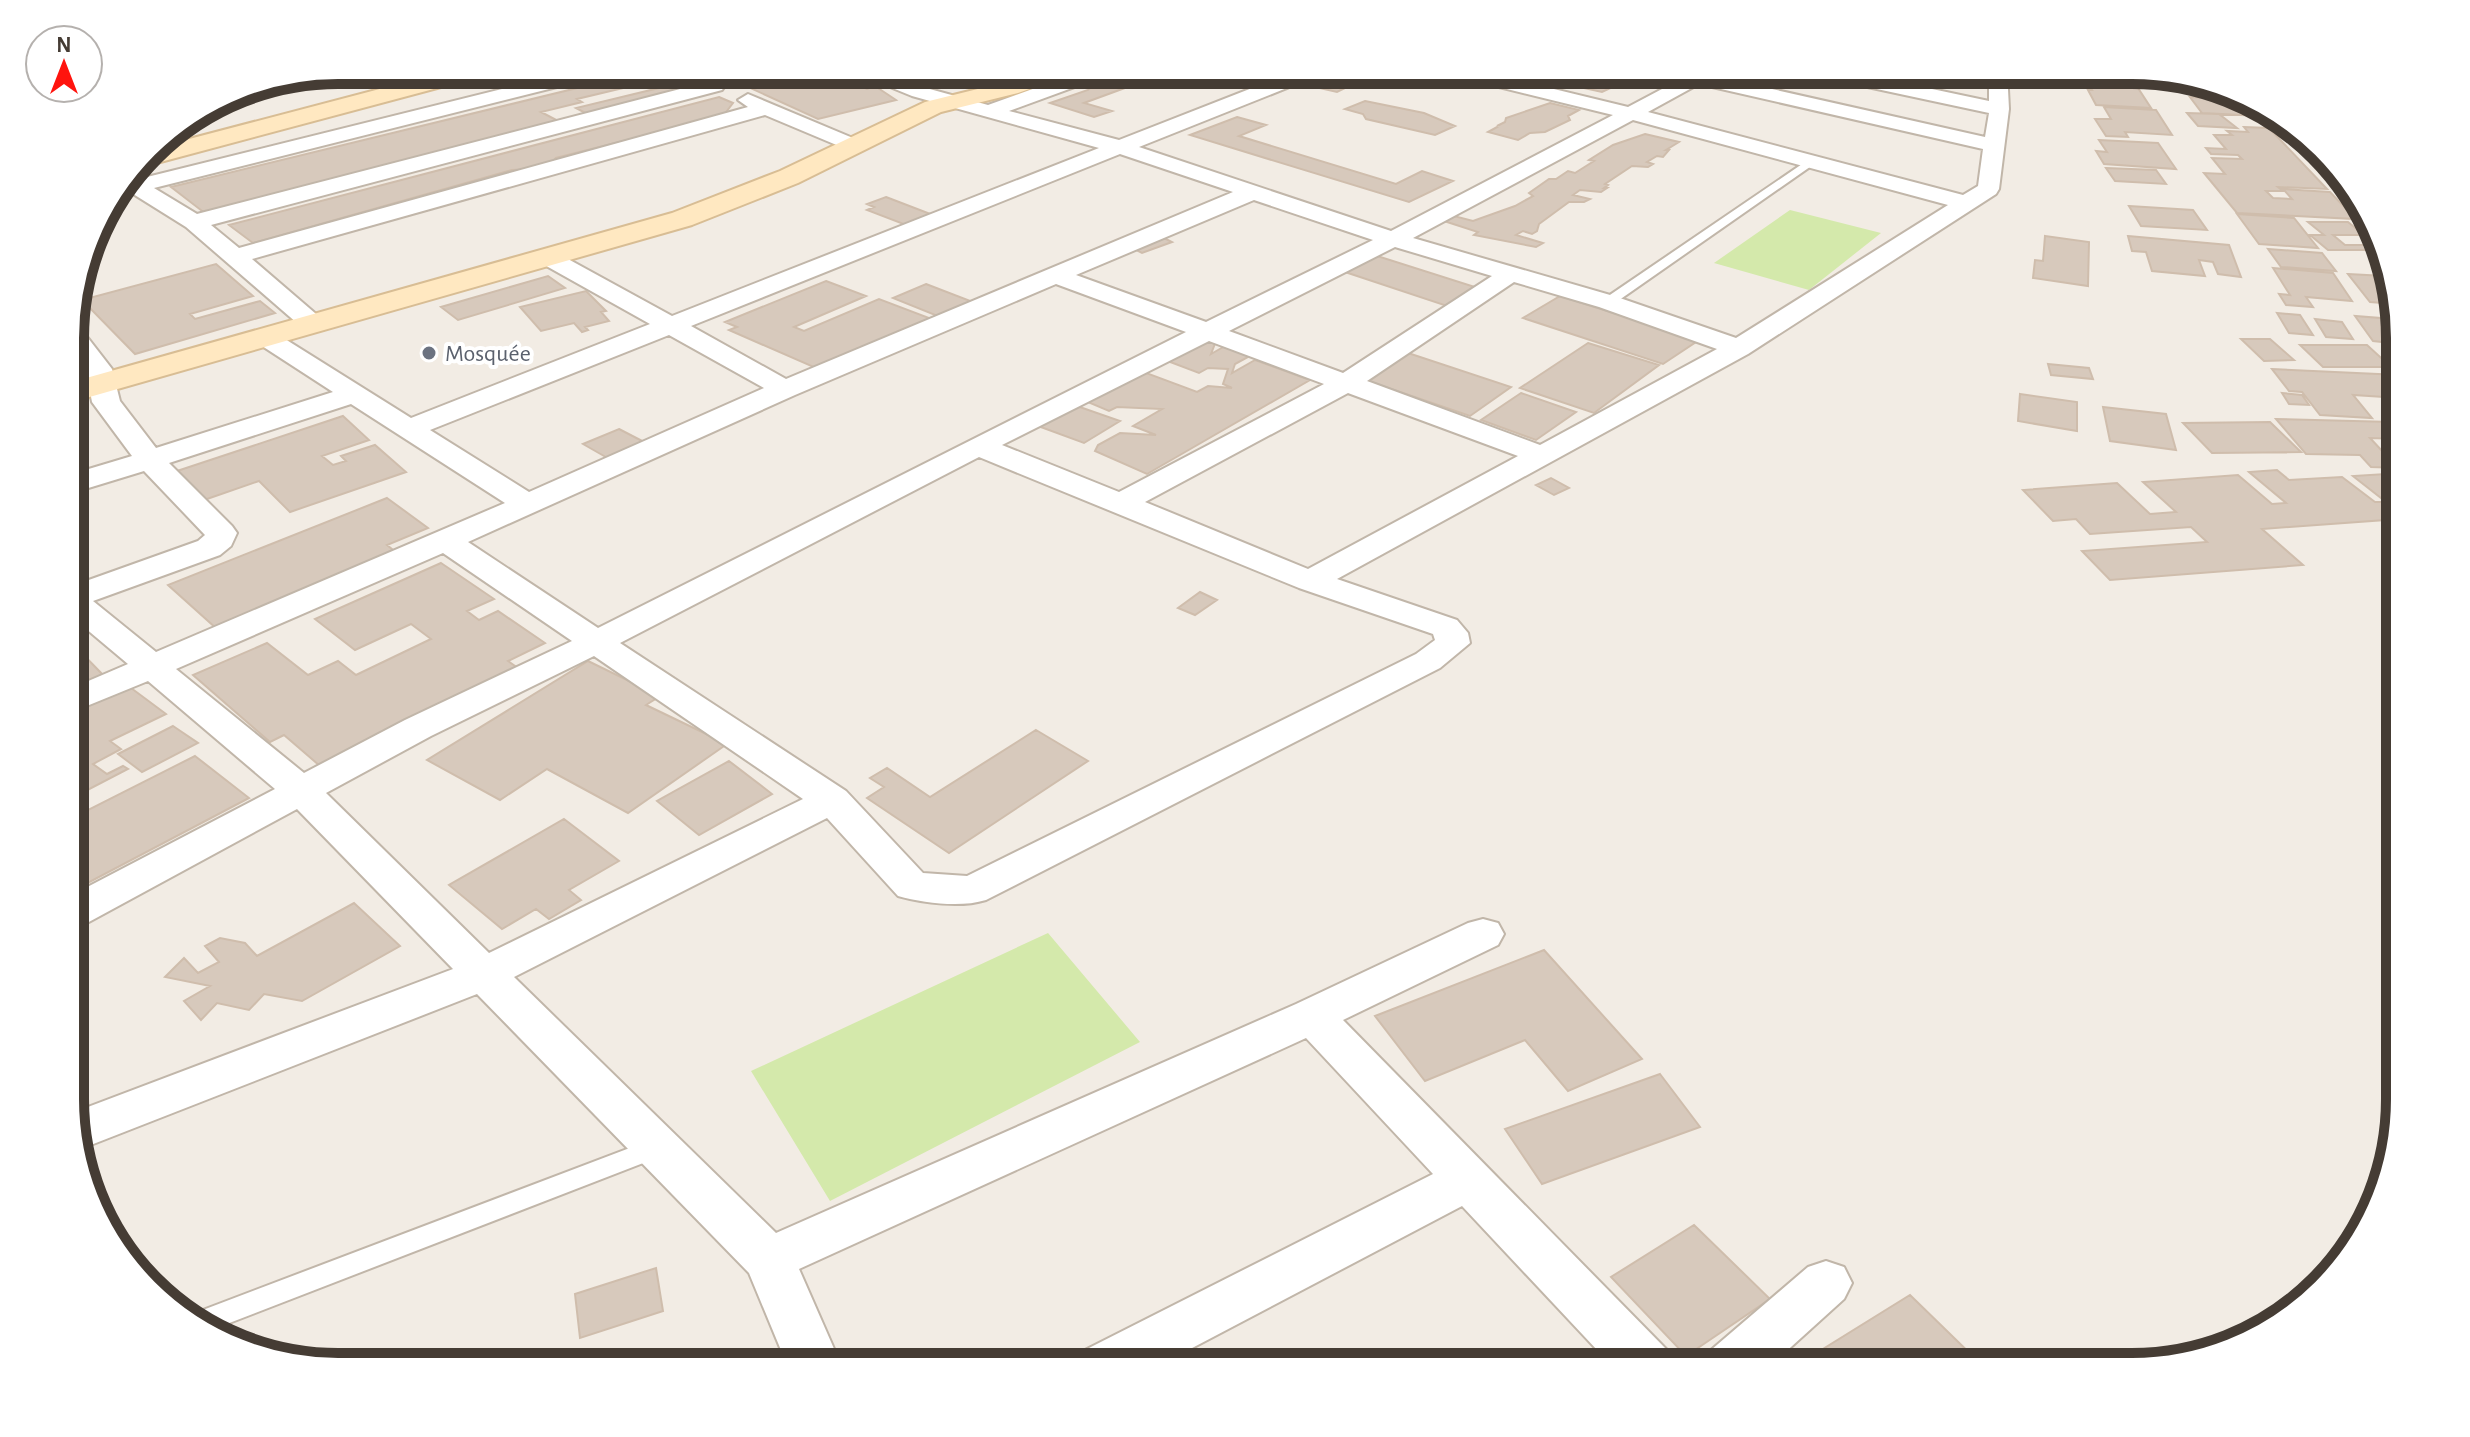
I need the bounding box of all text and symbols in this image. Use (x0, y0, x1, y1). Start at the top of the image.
north arrow (24, 24, 104, 104)
text: N (56, 34, 72, 56)
place label: Mosquée (445, 342, 531, 366)
marker: Mosquée (420, 344, 438, 362)

